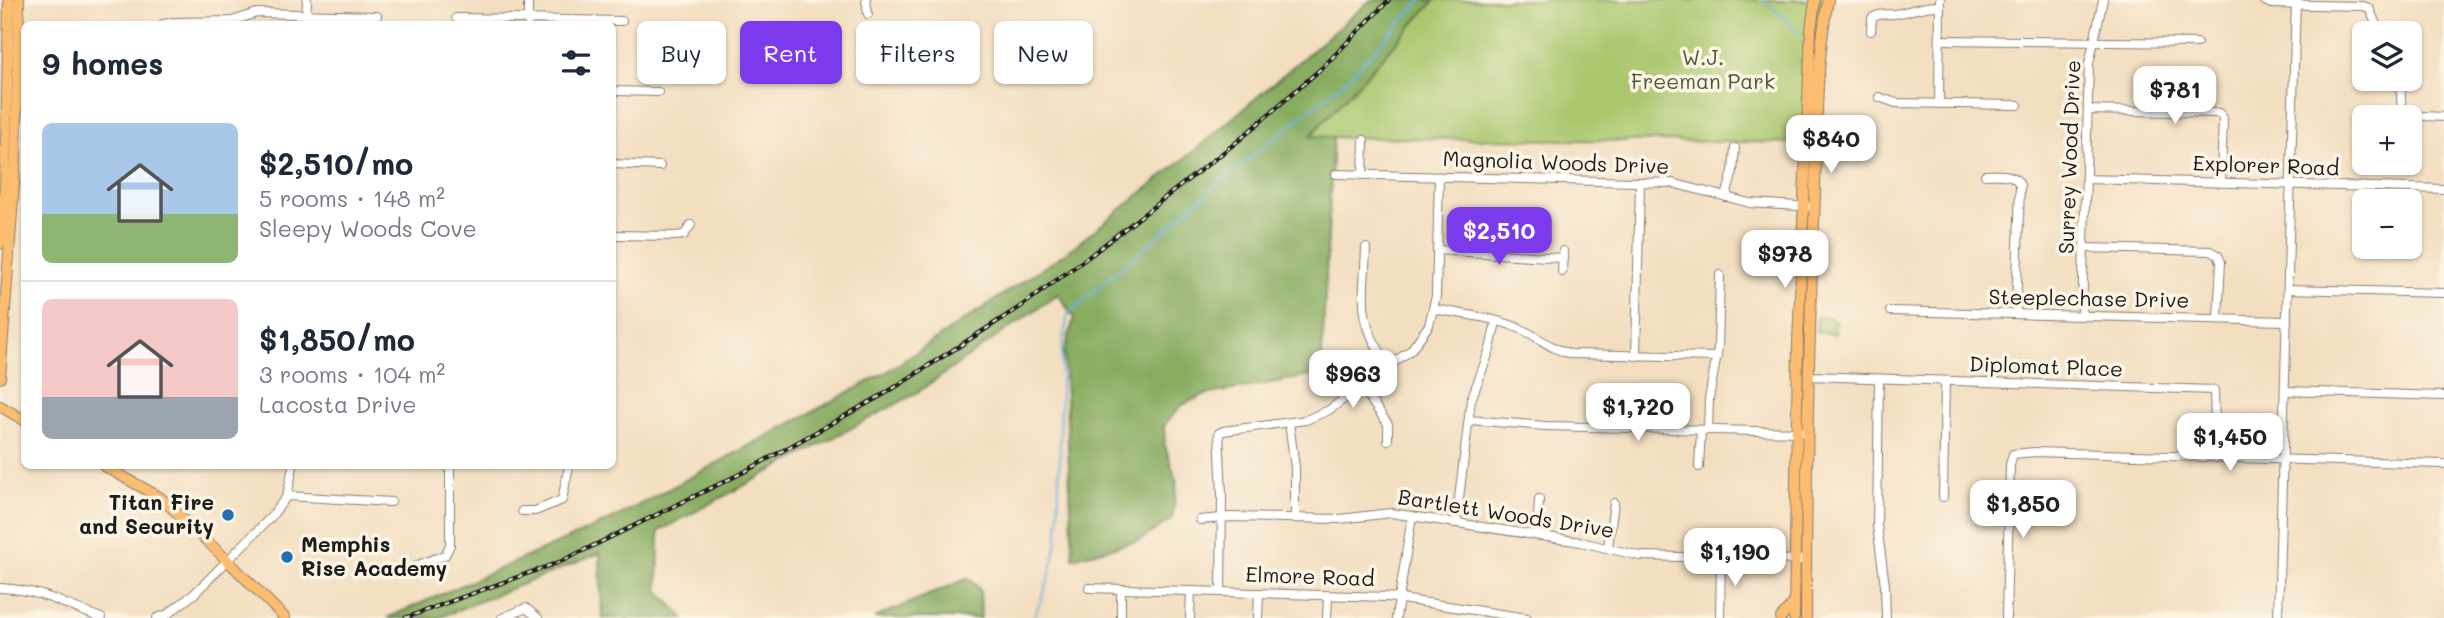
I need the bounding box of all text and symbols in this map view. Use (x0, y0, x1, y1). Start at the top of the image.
chip: Buy (637, 21, 726, 84)
chip: Rent (740, 21, 842, 84)
chip: Filters (856, 21, 980, 84)
chip: New (994, 21, 1093, 84)
map controls (2352, 21, 2422, 259)
button: layers (2352, 21, 2422, 91)
text: 9 homes (42, 43, 163, 83)
park label: W.J. Freeman Park (1631, 43, 1775, 94)
icon: filters (557, 44, 595, 82)
street label: Surrey Wood Drive (2052, 60, 2085, 254)
pin: $781 (2134, 66, 2216, 126)
text: $781 (2149, 74, 2201, 104)
button: + (2352, 105, 2422, 175)
pin: $840 (1790, 116, 1872, 175)
text: $840 (1802, 123, 1860, 153)
text: $2,510/mo (259, 143, 413, 183)
street label: Magnolia Woods Drive (1442, 144, 1670, 179)
street label: Explorer Road (2192, 148, 2340, 181)
icon: home (98, 151, 182, 235)
text: 5 rooms · 148 m² (259, 183, 445, 213)
button: − (2352, 189, 2422, 259)
pin: $2,510 (1442, 208, 1556, 267)
text: Sleepy Woods Cove (259, 213, 477, 243)
text: $2,510 (1463, 215, 1535, 245)
pin: $978 (1744, 230, 1826, 290)
text: $978 (1757, 238, 1813, 268)
street label: Steeplechase Drive (1988, 282, 2190, 313)
text: $1,850/mo (259, 319, 415, 359)
icon: home (98, 327, 182, 411)
street label: Diplomat Place (1969, 349, 2123, 382)
pin: $963 (1312, 350, 1394, 410)
text: $963 (1325, 358, 1381, 388)
text: 3 rooms · 104 m² (259, 359, 445, 389)
pin: $1,720 (1581, 384, 1695, 443)
text: Lacosta Drive (259, 389, 416, 419)
text: $1,720 (1602, 391, 1674, 421)
pin: $1,450 (2173, 414, 2287, 473)
text: $1,450 (2193, 421, 2267, 451)
pin: $1,850 (1966, 480, 2080, 540)
street label: Bartlett Woods Drive (1396, 482, 1616, 543)
place label: Titan Fire and Security (79, 488, 214, 540)
text: $1,850 (1986, 488, 2060, 518)
marker: Titan Fire and Security (220, 507, 236, 523)
pin: $1,190 (1678, 528, 1792, 588)
place label: Memphis Rise Academy (301, 530, 447, 582)
text: $1,190 (1700, 536, 1770, 566)
marker: Memphis Rise Academy (279, 549, 295, 565)
street label: Elmore Road (1245, 560, 1375, 591)

